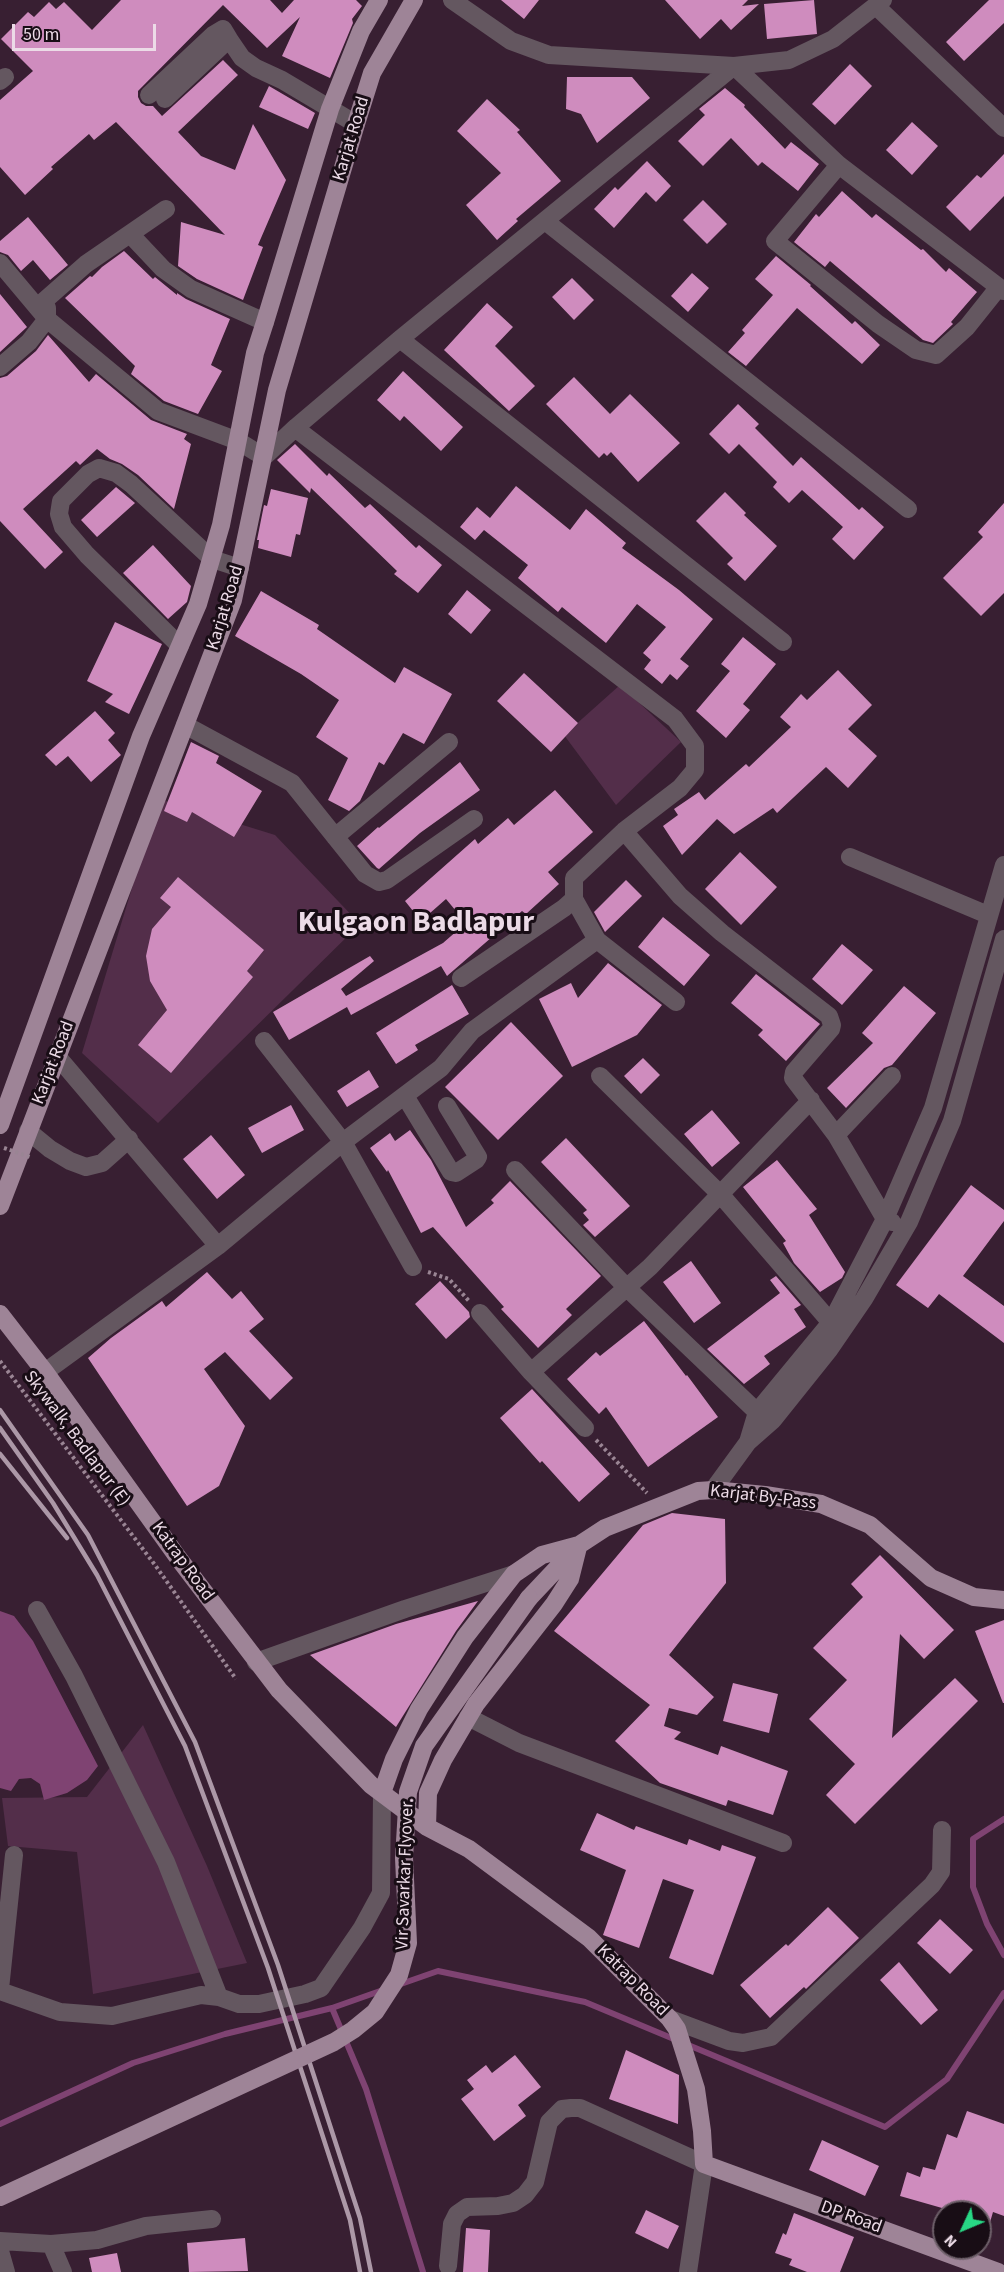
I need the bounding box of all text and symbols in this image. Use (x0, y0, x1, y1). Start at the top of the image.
scale bar (15, 12, 159, 50)
text: 50 m (23, 22, 59, 47)
street label: Karjat Road (329, 94, 375, 184)
street label: Karjat Road (203, 563, 249, 653)
district label: Kulgaon Badlapur (298, 906, 534, 942)
street label: Karjat Road (28, 1018, 80, 1108)
street label: Skywalk, Badlapur (E) (18, 1367, 134, 1511)
street label: Karjat By-Pass (709, 1481, 817, 1515)
street label: Katrap Road (146, 1518, 218, 1606)
street label: Vir Savarkar Flyover. (393, 1798, 419, 1950)
street label: Katrap Road (592, 1941, 672, 2021)
street label: DP Road (817, 2197, 885, 2239)
north arrow (932, 2200, 992, 2260)
text: N (939, 2230, 962, 2253)

